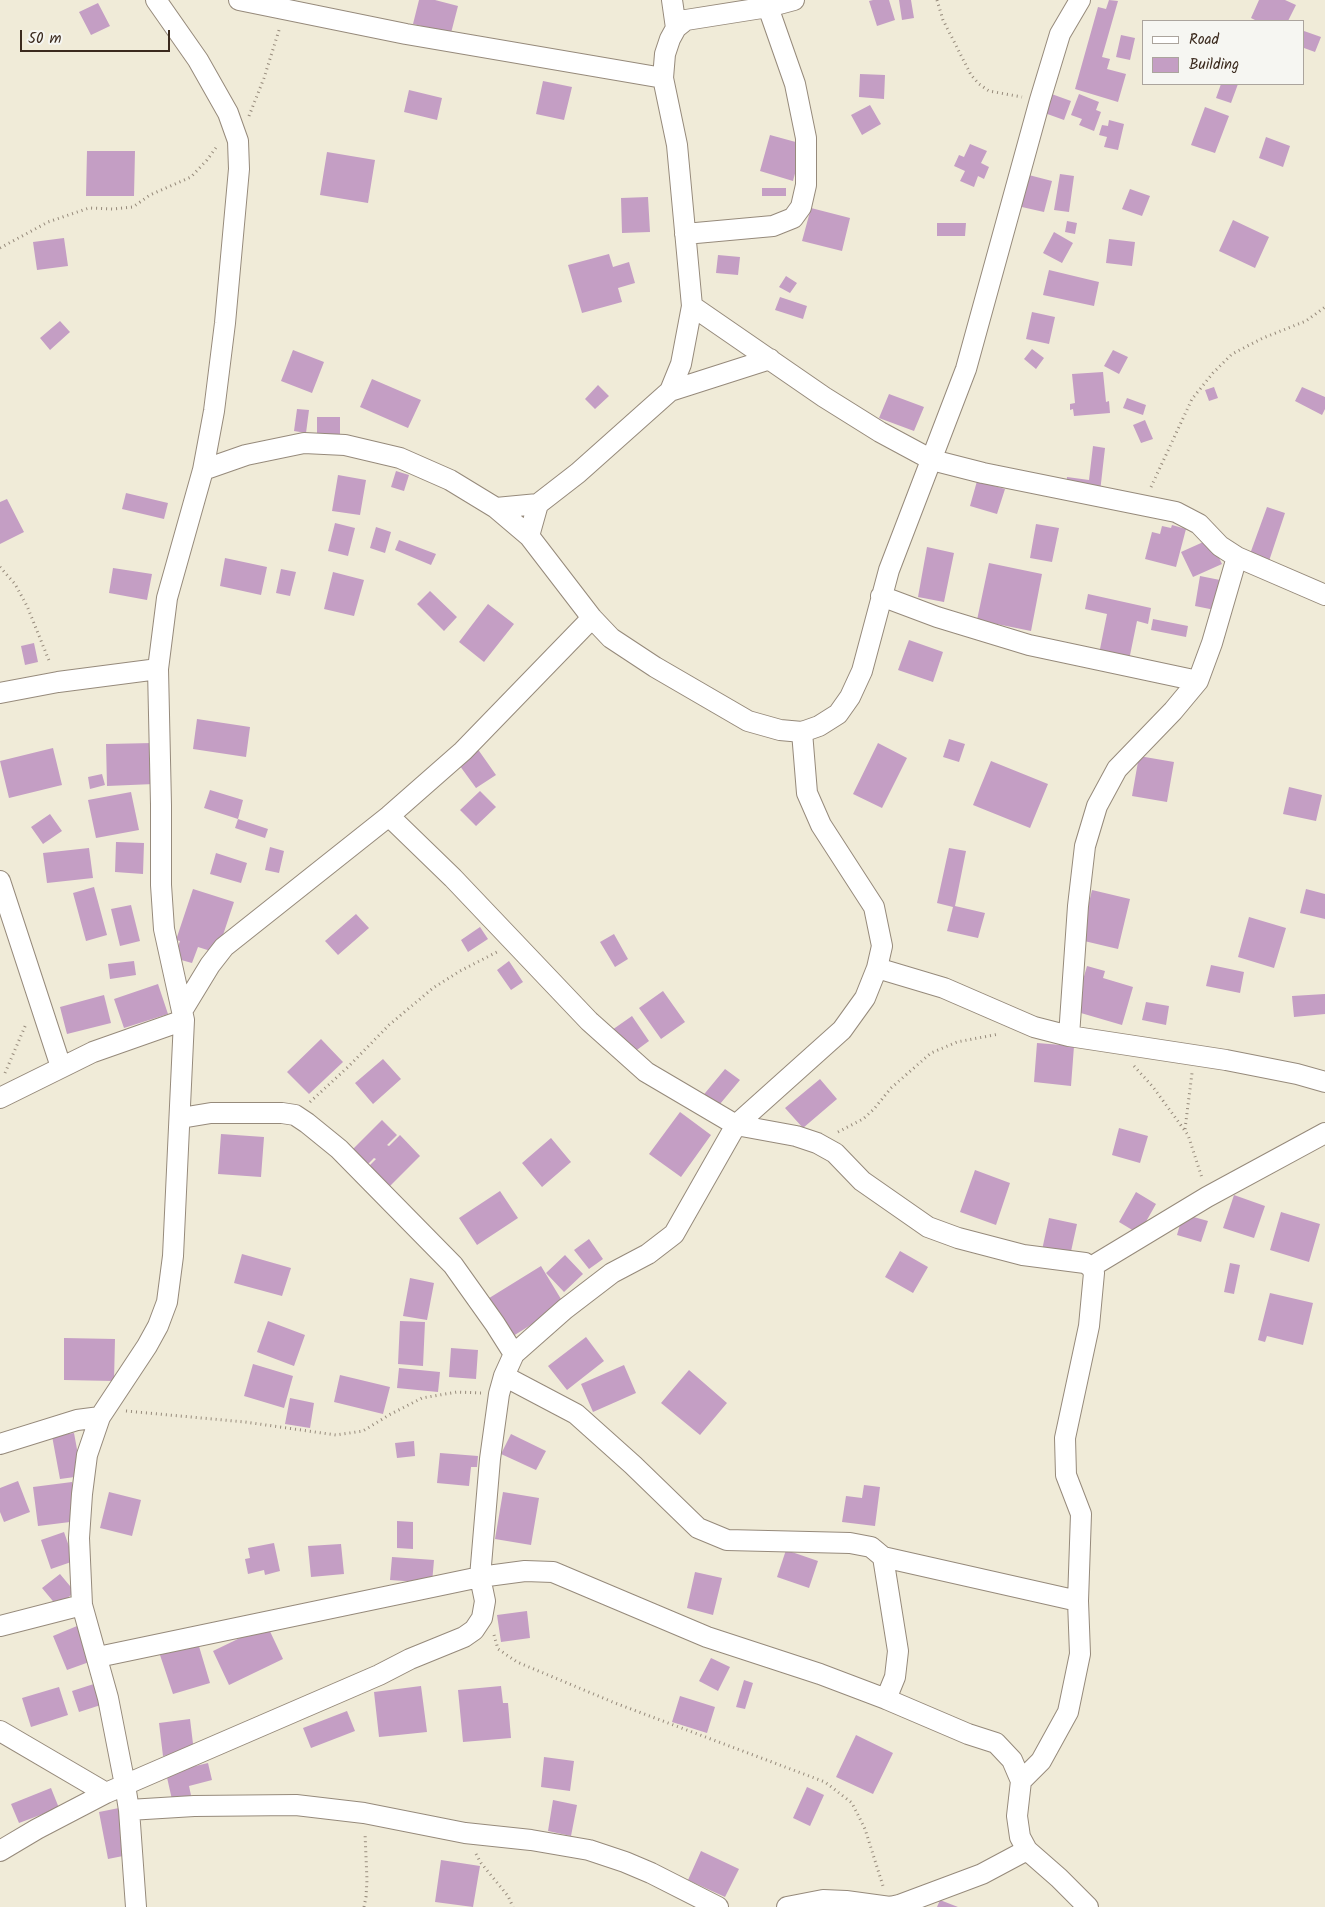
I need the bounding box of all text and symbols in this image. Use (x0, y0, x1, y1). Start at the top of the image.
scale bar (22, 20, 172, 52)
legend (1142, 20, 1305, 85)
text: 50 m (28, 27, 62, 51)
text: Road (1189, 28, 1219, 52)
text: Building (1189, 53, 1239, 77)

